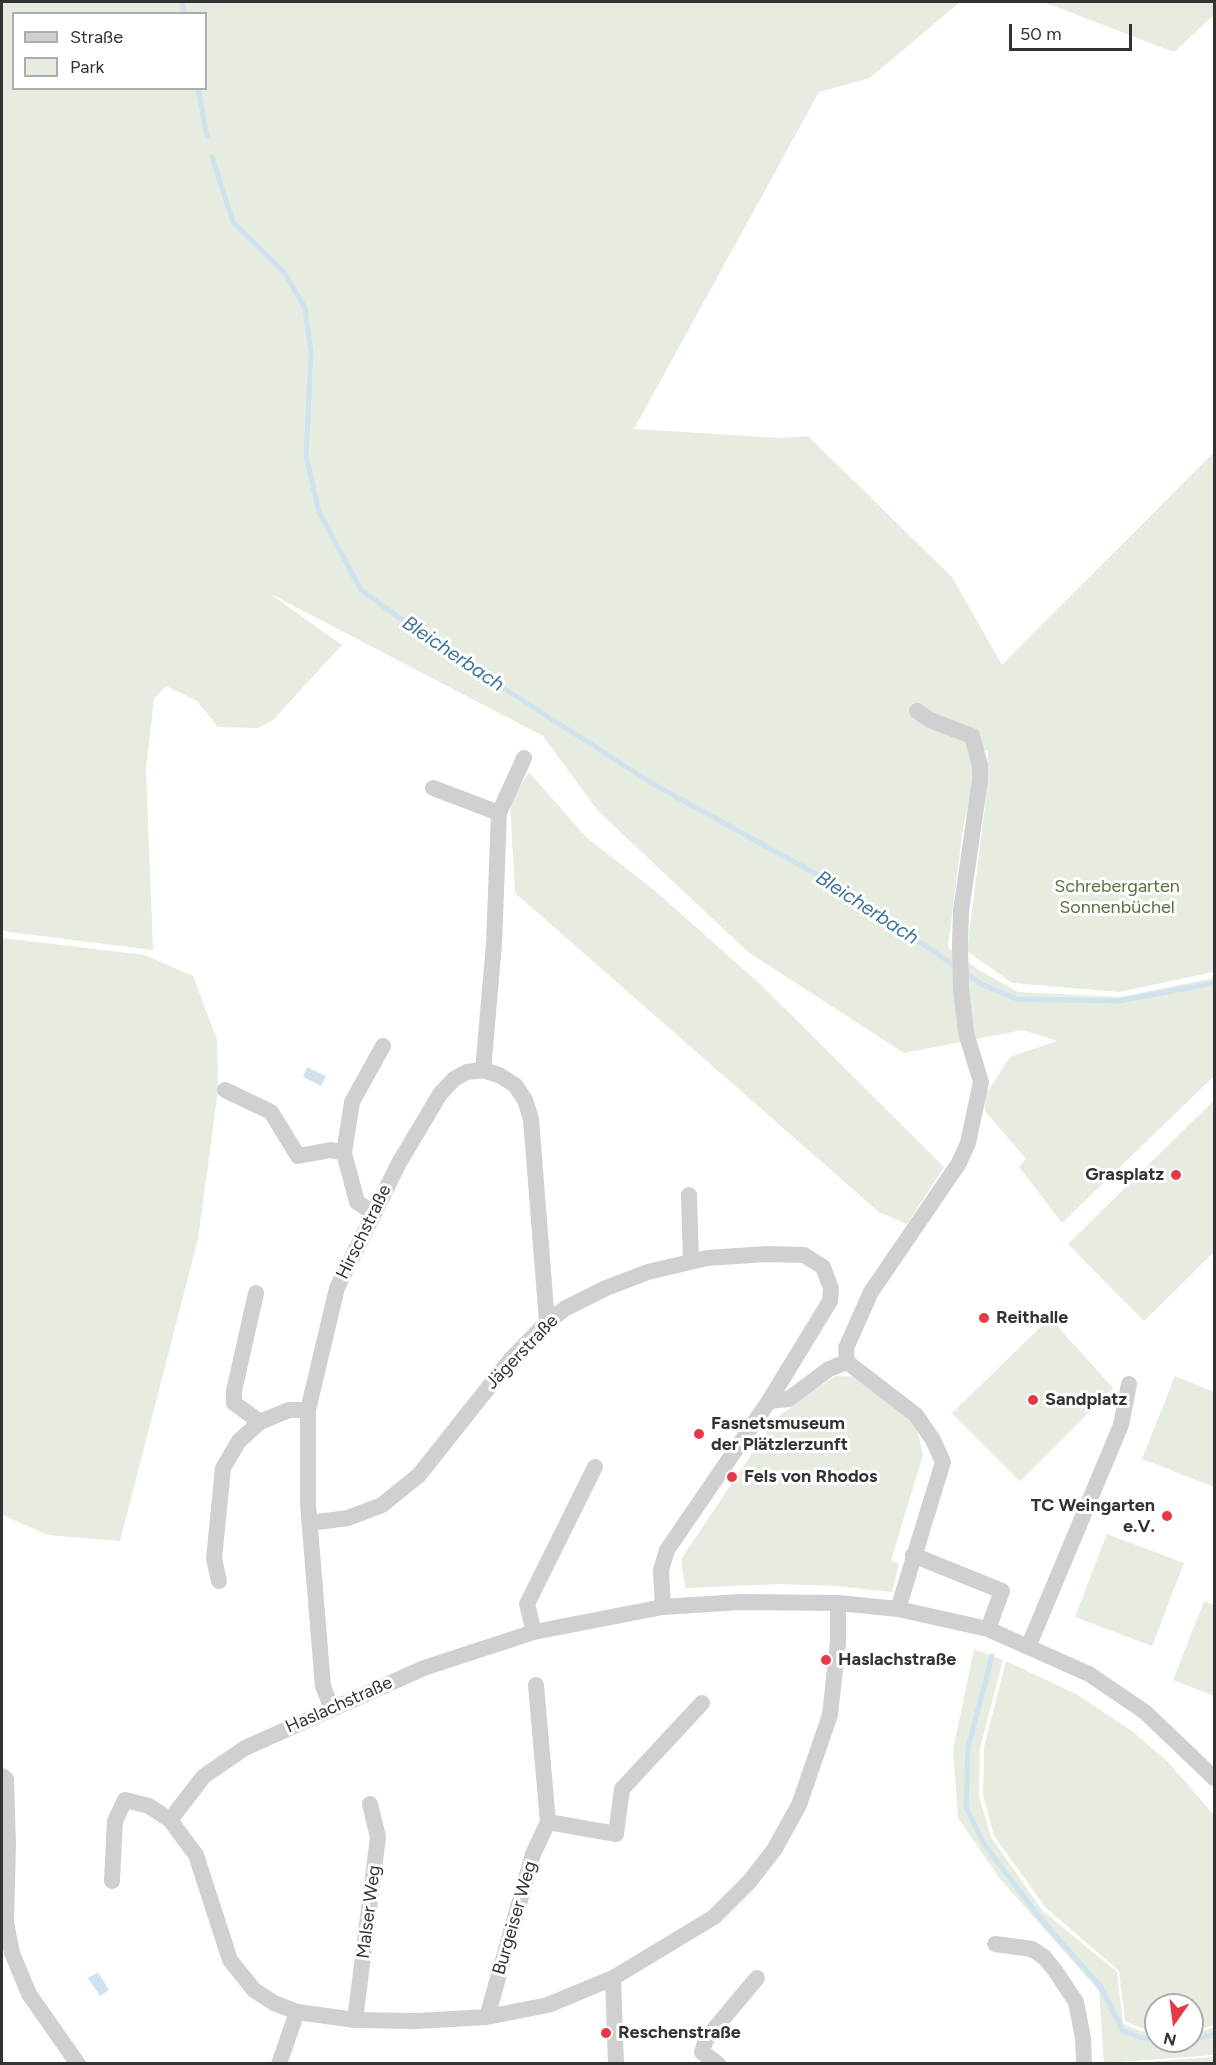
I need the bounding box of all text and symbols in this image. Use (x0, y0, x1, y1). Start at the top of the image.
legend (12, 12, 207, 90)
scale bar (1012, 12, 1135, 50)
text: 50 m (1020, 23, 1062, 45)
text: Straße (70, 26, 123, 48)
text: Park (70, 56, 104, 78)
water label: Bleicherbach (398, 611, 508, 697)
water label: Bleicherbach (811, 866, 923, 950)
park label: Schrebergarten Sonnenbüchel (1054, 876, 1180, 918)
place label: Grasplatz (1085, 1164, 1164, 1186)
marker: Grasplatz (1169, 1168, 1183, 1182)
street label: Hirschstraße (332, 1181, 396, 1283)
place label: Reithalle (996, 1307, 1068, 1329)
street label: Jägerstraße (481, 1310, 563, 1394)
marker: Reithalle (977, 1311, 991, 1325)
place label: Sandplatz (1045, 1389, 1127, 1411)
marker: Sandplatz (1026, 1393, 1040, 1407)
place label: Fasnetsmuseum der Plätzlerzunft (711, 1413, 848, 1456)
marker: Fasnetsmuseum der Plätzlerzunft (692, 1427, 706, 1441)
place label: Fels von Rhodos (744, 1466, 877, 1488)
marker: Fels von Rhodos (725, 1470, 739, 1484)
place label: TC Weingarten e.V. (1031, 1495, 1155, 1538)
marker: TC Weingarten e.V. (1160, 1509, 1174, 1523)
place label: Haslachstraße (838, 1649, 956, 1671)
marker: Haslachstraße (819, 1653, 833, 1667)
street label: Haslachstraße (282, 1672, 396, 1738)
street label: Burgeiser Weg (488, 1859, 542, 1977)
street label: Malser Weg (353, 1864, 385, 1960)
north arrow (1144, 1993, 1204, 2053)
place label: Reschenstraße (618, 2022, 741, 2044)
marker: Reschenstraße (599, 2026, 613, 2040)
text: N (1162, 2028, 1178, 2050)

